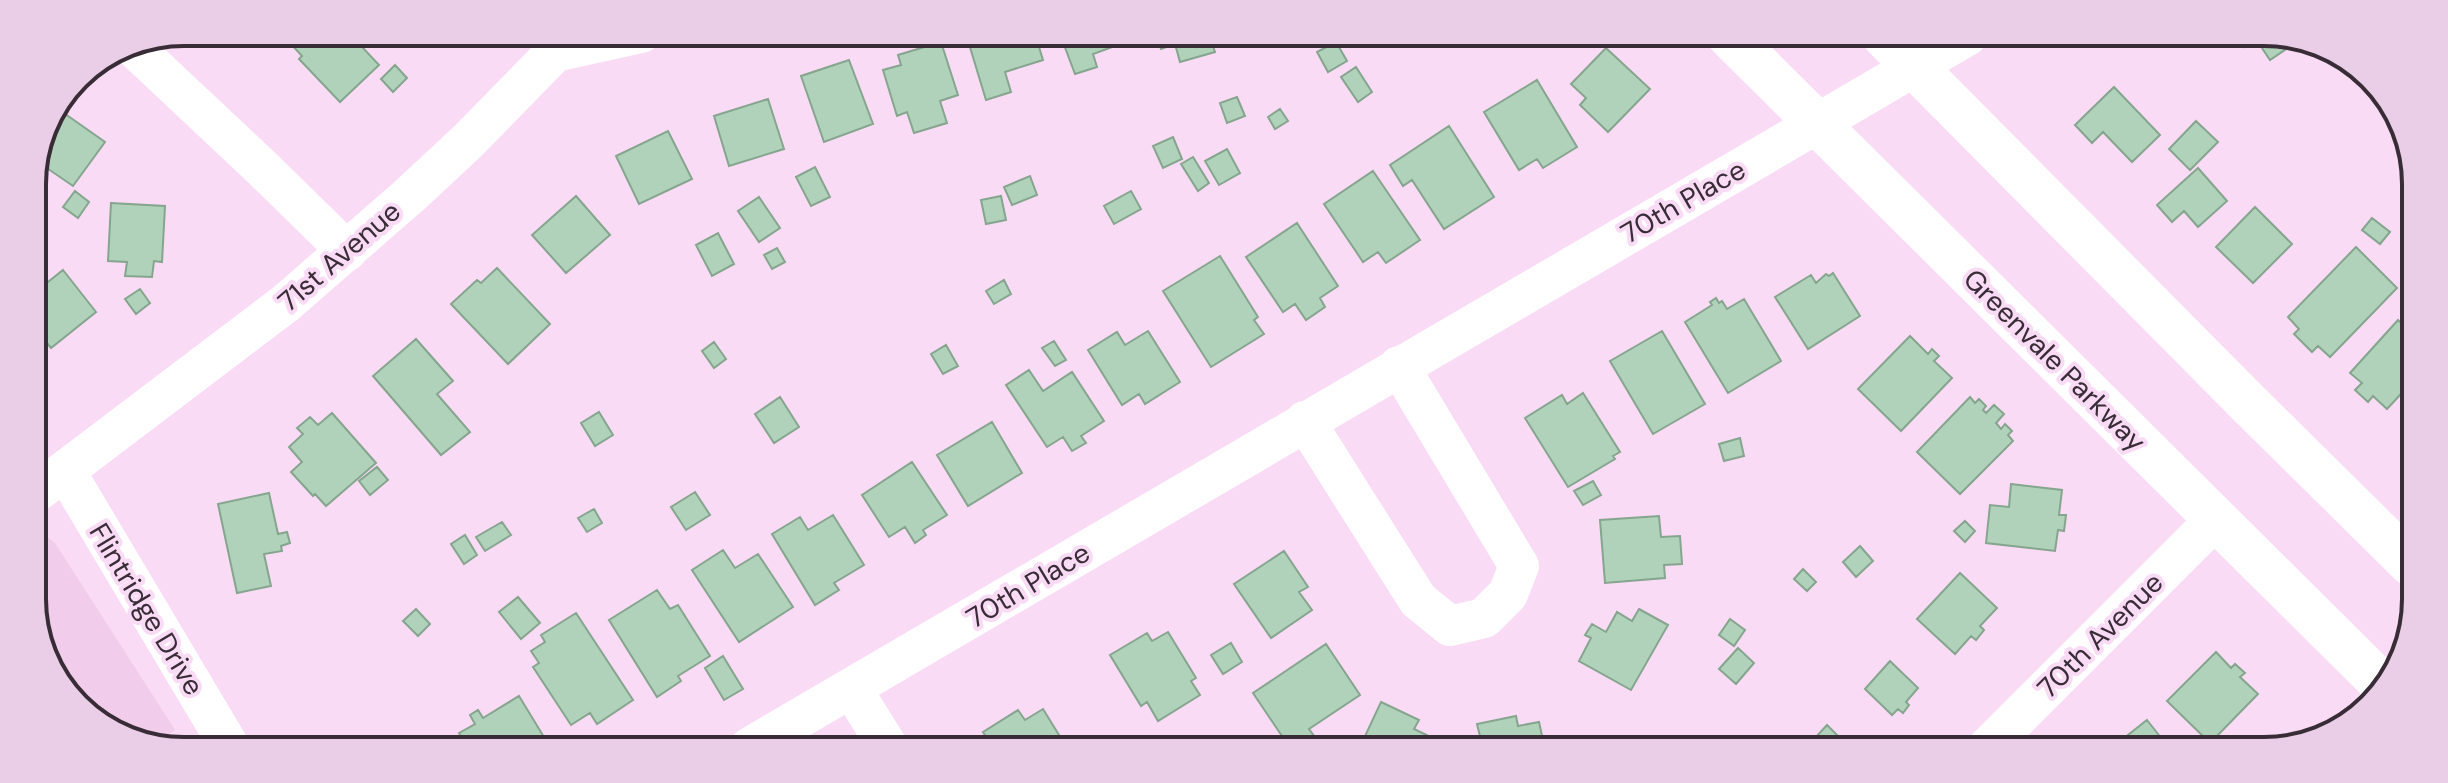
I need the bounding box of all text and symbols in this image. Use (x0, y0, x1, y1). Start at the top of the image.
street label: 70th Place (1614, 151, 1752, 252)
street label: 71st Avenue (270, 193, 408, 320)
street label: Greenvale Parkway (1955, 261, 2154, 460)
street label: Flintridge Drive (81, 516, 212, 702)
street label: 70th Place (960, 534, 1097, 637)
street label: 70th Avenue (2030, 565, 2171, 706)

